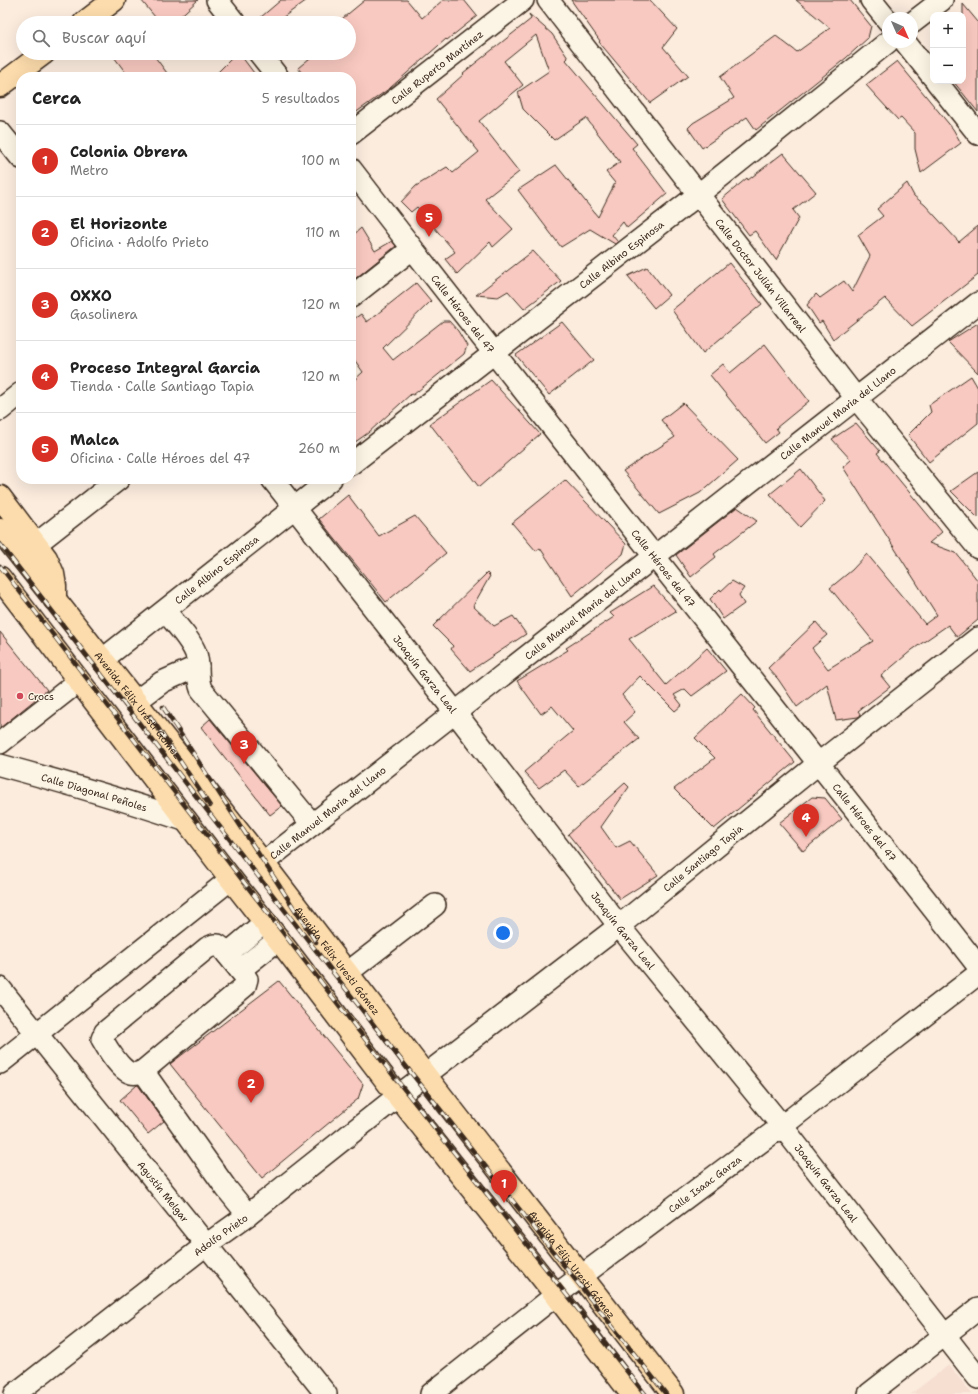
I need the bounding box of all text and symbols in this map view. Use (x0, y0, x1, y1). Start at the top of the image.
north arrow (882, 12, 918, 48)
map controls (930, 12, 966, 84)
button: + (930, 12, 966, 48)
search box (16, 16, 356, 60)
icon: search (30, 27, 52, 49)
street label: Calle Ruperto Martínez (389, 27, 486, 107)
text: Buscar aquí (62, 28, 146, 48)
button: − (930, 48, 966, 84)
text: Cerca (32, 87, 81, 109)
text: 5 resultados (262, 90, 340, 107)
text: Colonia Obrera (70, 142, 187, 162)
text: 1 (42, 152, 48, 169)
text: 100 m (301, 152, 340, 169)
text: Metro (70, 162, 108, 179)
pin: 5 (416, 204, 442, 237)
text: El Horizonte (70, 214, 167, 234)
street label: Calle Doctor Julián Villarreal (712, 216, 809, 335)
street label: Calle Albino Espinosa (577, 217, 667, 292)
text: 2 (40, 224, 50, 241)
text: 110 m (305, 224, 340, 241)
text: Oficina · Adolfo Prieto (70, 234, 209, 251)
street label: Calle Héroes del 47 (428, 272, 497, 356)
text: OXXO (70, 286, 112, 306)
text: 3 (40, 296, 50, 313)
text: 120 m (302, 296, 340, 313)
text: Gasolinera (70, 306, 138, 323)
text: Proceso Integral Garcia (70, 358, 260, 378)
street label: Calle Manuel Maria del Llano (777, 364, 899, 463)
text: 4 (40, 368, 50, 385)
text: 120 m (302, 368, 340, 385)
text: Tienda · Calle Santiago Tapia (70, 378, 254, 395)
text: Malca (70, 430, 119, 450)
text: 5 (41, 440, 49, 457)
text: 260 m (298, 440, 340, 457)
text: Oficina · Calle Héroes del 47 (70, 450, 250, 467)
street label: Calle Héroes del 47 (628, 527, 698, 610)
street label: Calle Albino Espinosa (172, 532, 262, 607)
street label: Calle Manuel Maria del Llano (522, 563, 644, 663)
street label: Joaquín Garza Leal (390, 633, 459, 716)
street label: Avenida Félix Uresti Gómez (91, 649, 184, 762)
place label: Crocs (28, 690, 54, 703)
marker: Crocs (15, 691, 25, 701)
pin: 3 (231, 731, 257, 764)
street label: Calle Manuel Maria del Llano (267, 763, 389, 862)
street label: Calle Diagonal Peñoles (40, 771, 149, 815)
street label: Calle Héroes del 47 (830, 781, 899, 864)
pin: 4 (793, 804, 819, 837)
street label: Calle Santiago Tapia (660, 821, 746, 895)
street label: Joaquín Garza Leal (588, 889, 658, 972)
street label: Avenida Félix Uresti Gómez (292, 904, 383, 1018)
your location (493, 923, 513, 943)
pin: 2 (238, 1070, 264, 1103)
street label: Joaquín Garza Leal (791, 1142, 860, 1225)
street label: Calle Isaac Garza (666, 1152, 745, 1216)
street label: Agustín Melgar (134, 1158, 192, 1225)
pin: 1 (491, 1170, 517, 1203)
street label: Avenida Félix Uresti Gómez (526, 1208, 618, 1321)
street label: Adolfo Prieto (191, 1211, 250, 1259)

